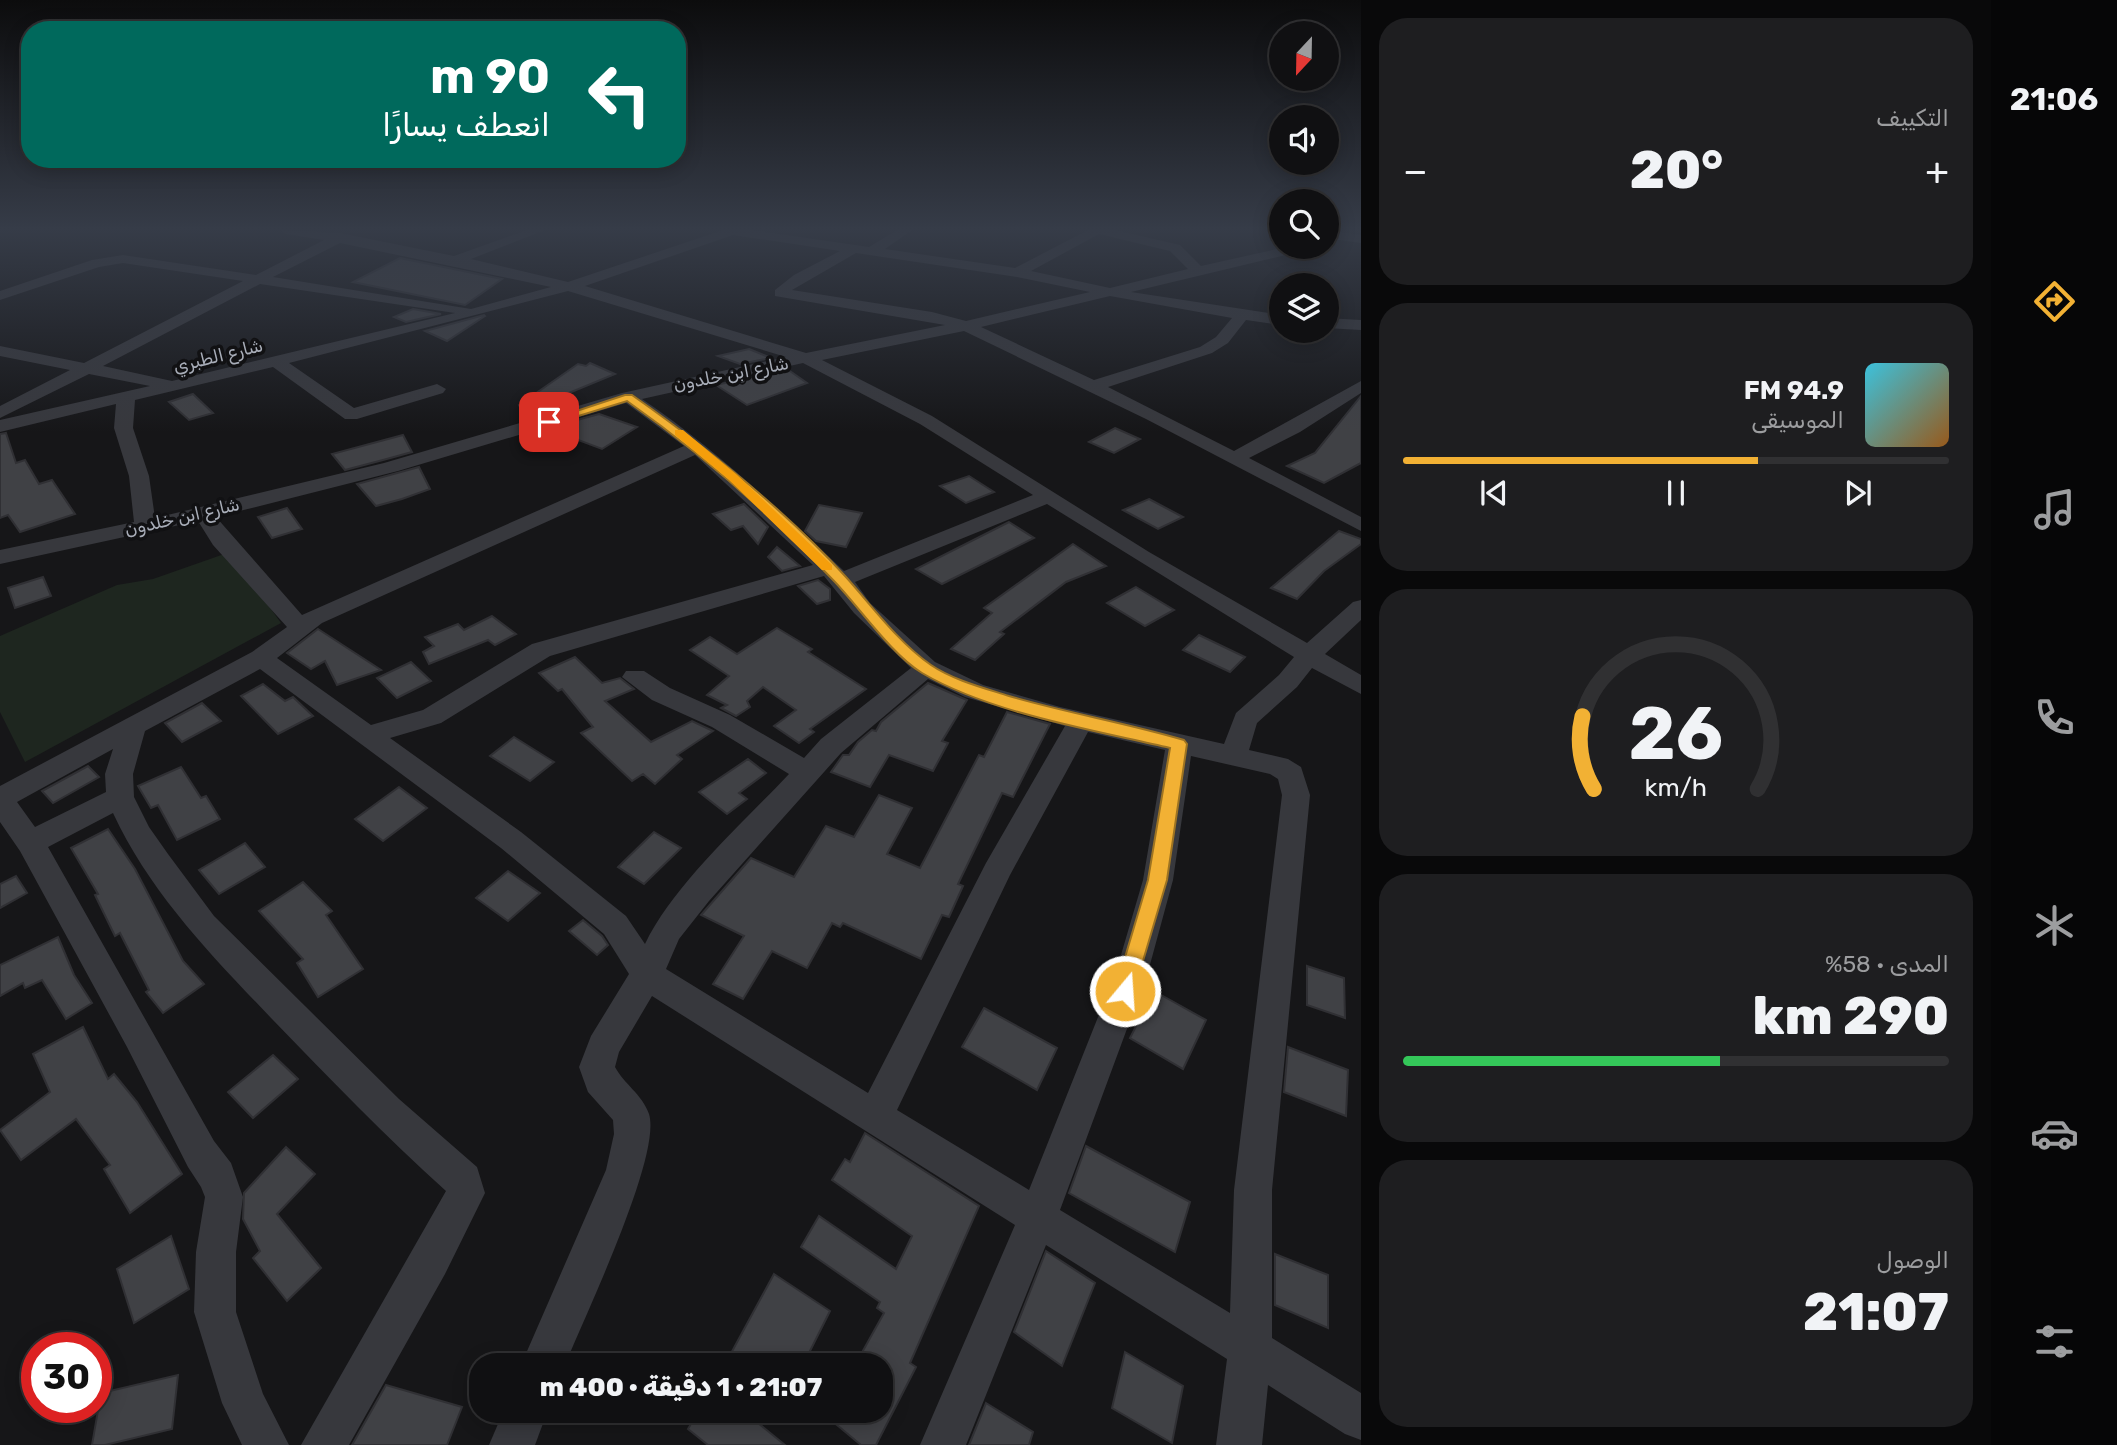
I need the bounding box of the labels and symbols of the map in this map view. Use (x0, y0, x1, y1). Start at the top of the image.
north arrow (1269, 21, 1339, 91)
street label: شارع الطبري (171, 334, 265, 379)
street label: شارع ابن خلدون (671, 352, 791, 397)
pin (519, 392, 579, 452)
street label: شارع ابن خلدون (122, 493, 242, 542)
position arrow (1088, 954, 1162, 1028)
speed limit sign: 30 (21, 1332, 112, 1423)

